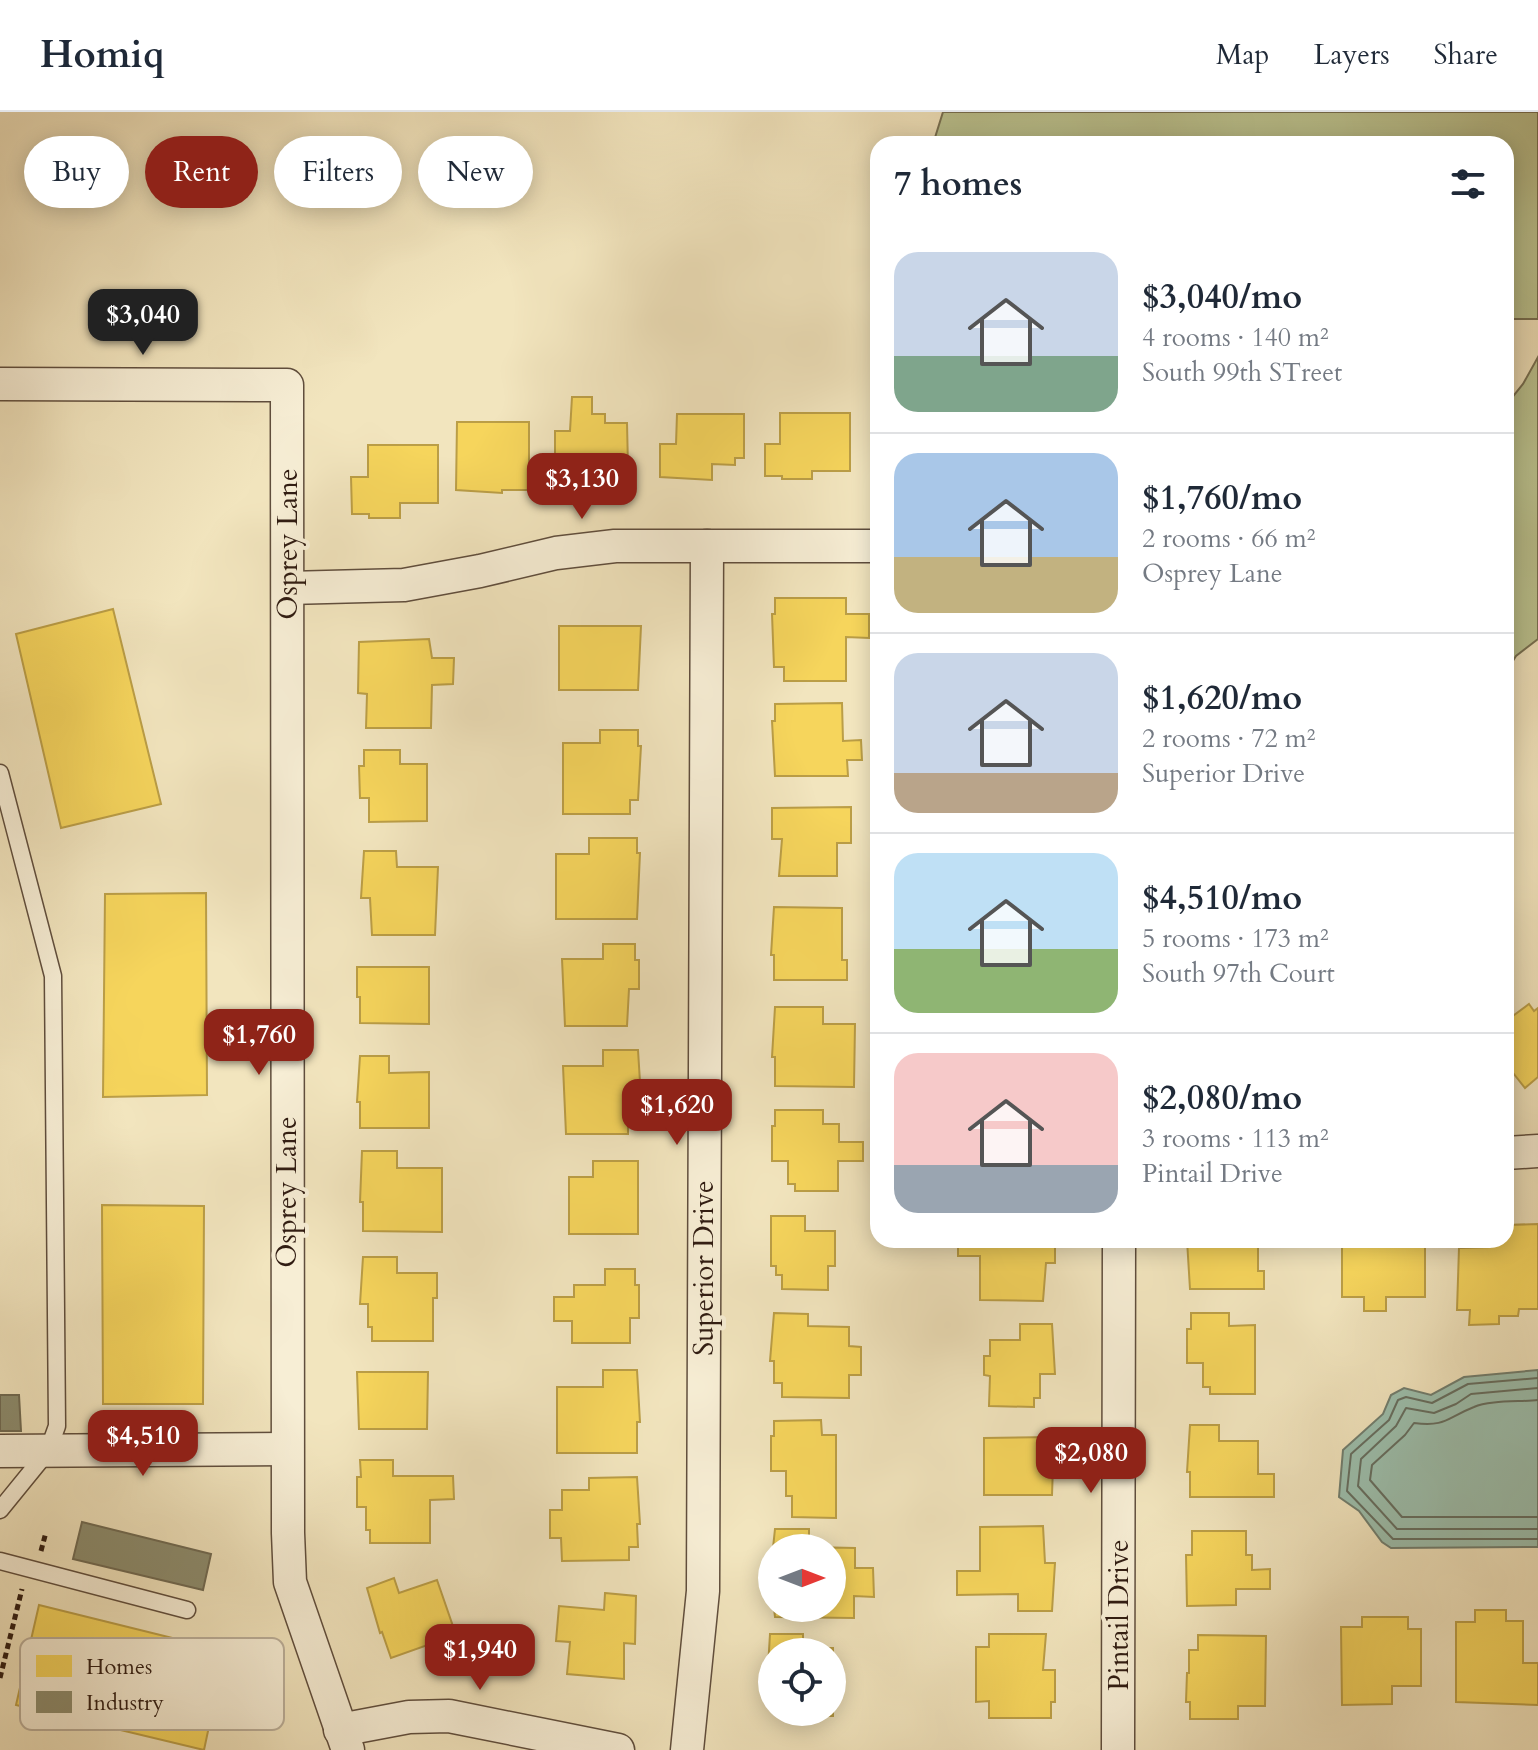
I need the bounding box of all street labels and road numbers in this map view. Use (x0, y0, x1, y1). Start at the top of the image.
street label: Osprey Lane (269, 468, 307, 620)
street label: Osprey Lane (268, 1116, 306, 1268)
street label: Superior Drive (685, 1180, 723, 1356)
street label: Pintail Drive (1100, 1539, 1138, 1691)

